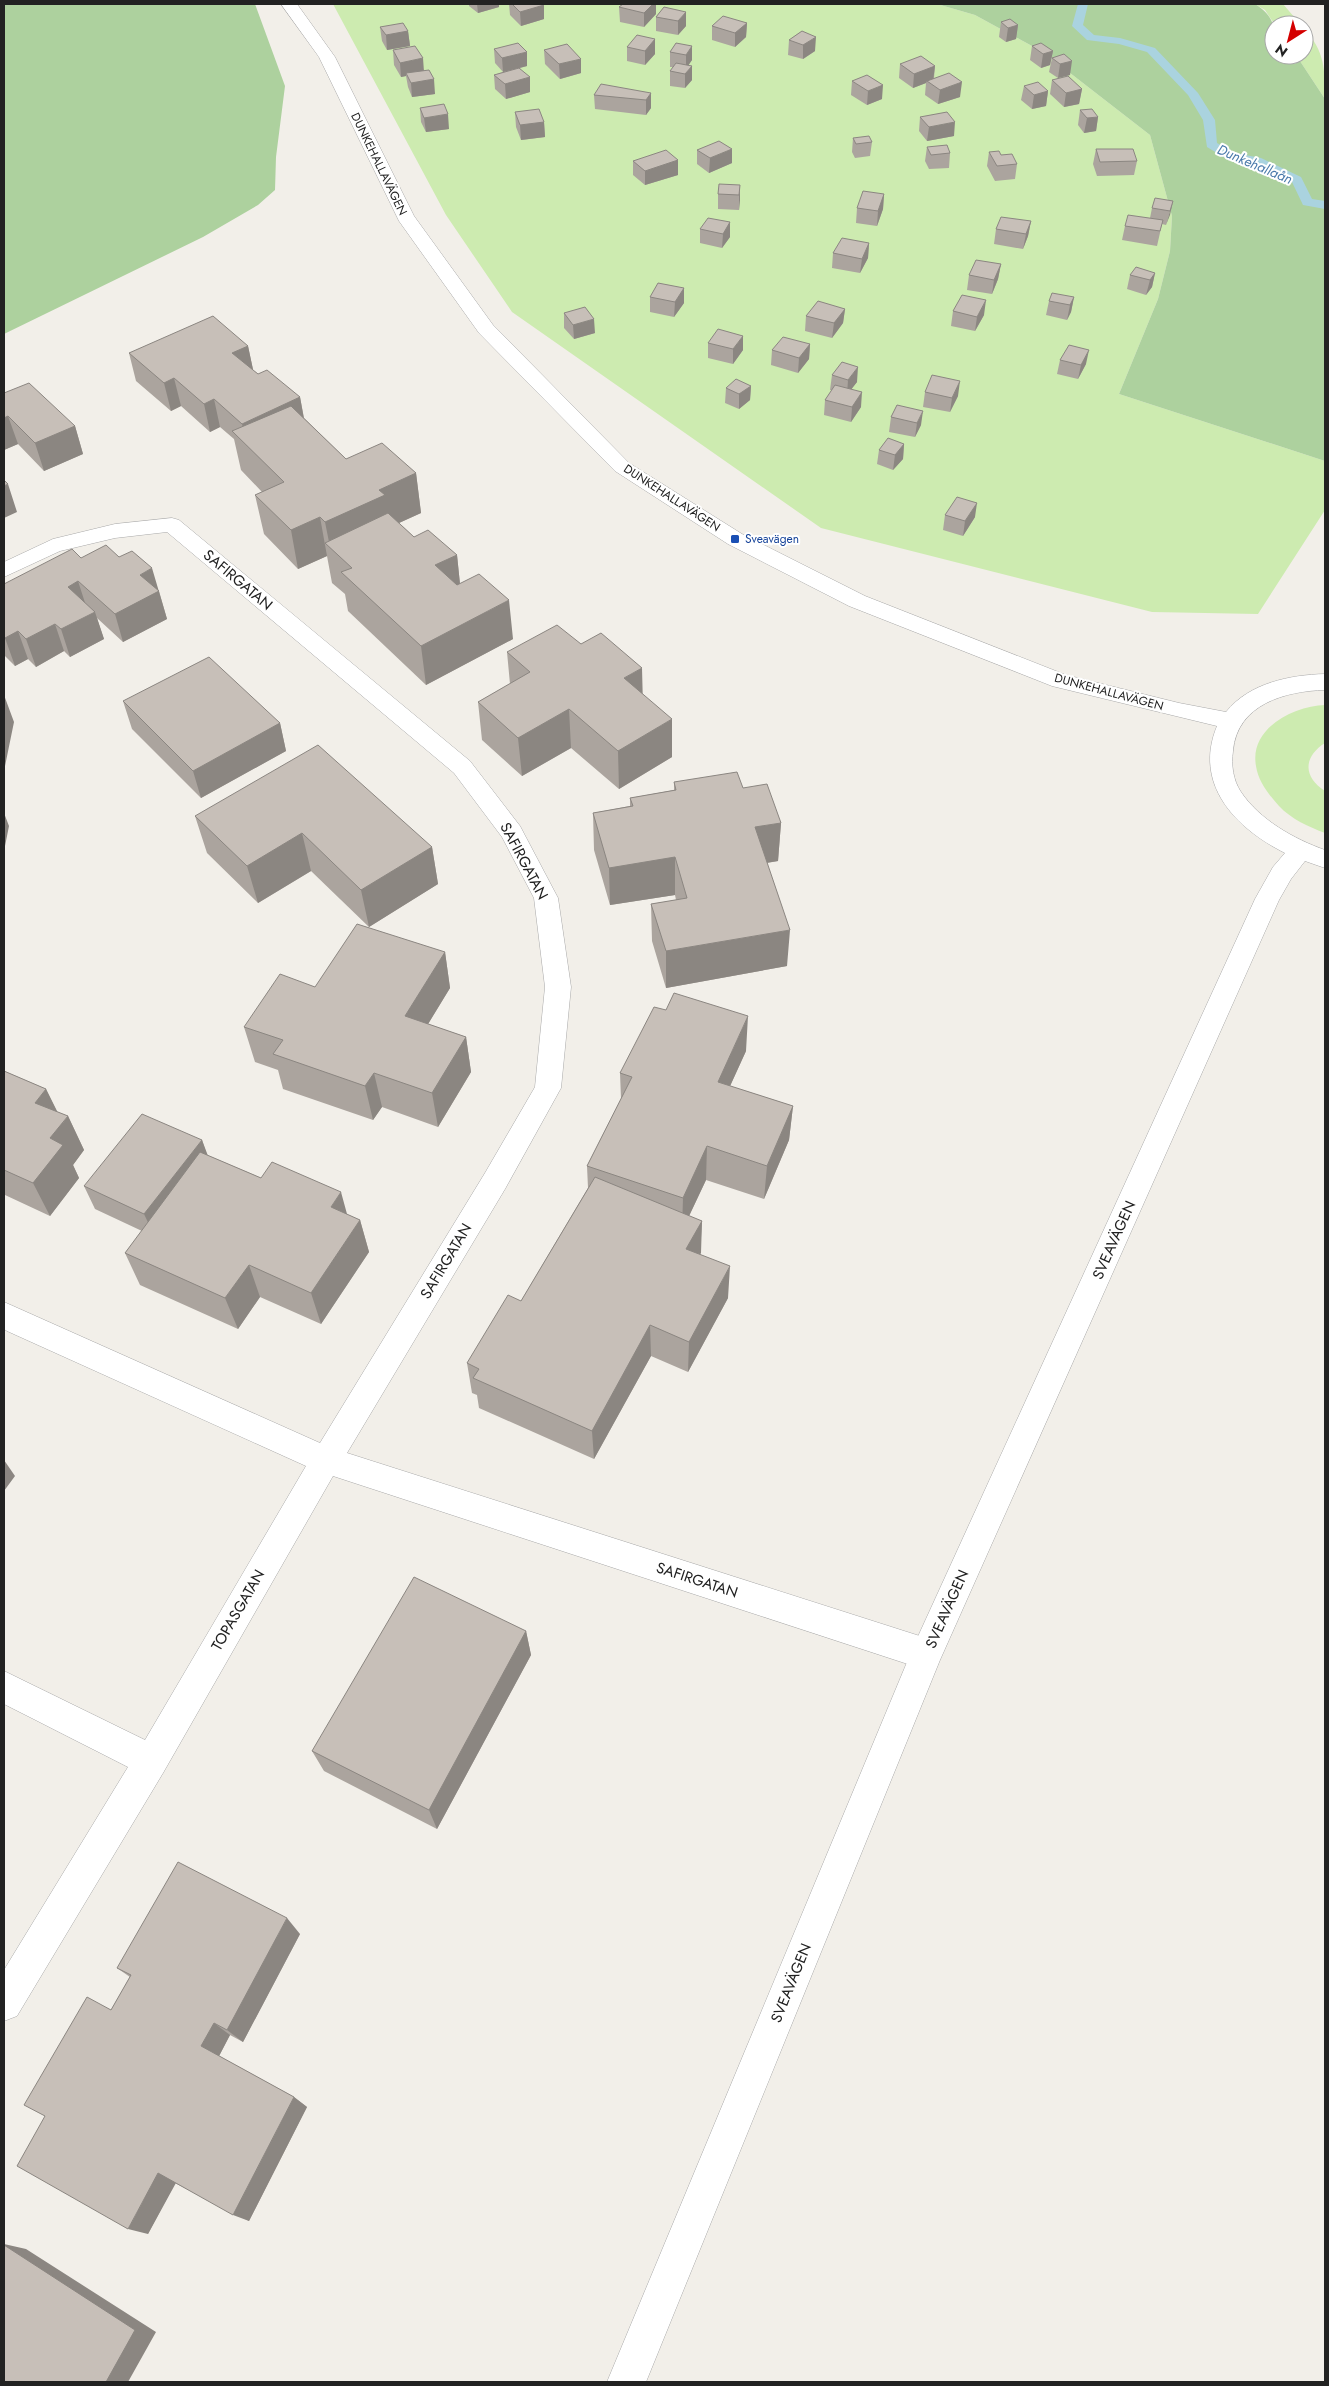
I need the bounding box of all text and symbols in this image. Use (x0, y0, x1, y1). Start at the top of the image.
north arrow (1264, 15, 1314, 65)
text: N (1271, 39, 1292, 62)
street label: DUNKEHALLAVÄGEN (346, 110, 412, 218)
water label: Dunkehallaån (1214, 139, 1296, 189)
street label: DUNKEHALLAVÄGEN (620, 460, 724, 536)
place label: Sveavägen (745, 530, 799, 548)
marker: Sveavägen (729, 533, 741, 545)
street label: SAFIRGATAN (198, 544, 278, 616)
street label: DUNKEHALLAVÄGEN (1052, 669, 1166, 715)
street label: SAFIRGATAN (494, 818, 554, 904)
street label: SVEAVÄGEN (1087, 1197, 1141, 1283)
street label: SAFIRGATAN (415, 1219, 477, 1303)
street label: SAFIRGATAN (653, 1556, 741, 1604)
street label: TOPASGATAN (206, 1565, 270, 1655)
street label: SVEAVÄGEN (920, 1566, 974, 1652)
street label: SVEAVÄGEN (765, 1940, 817, 2026)

